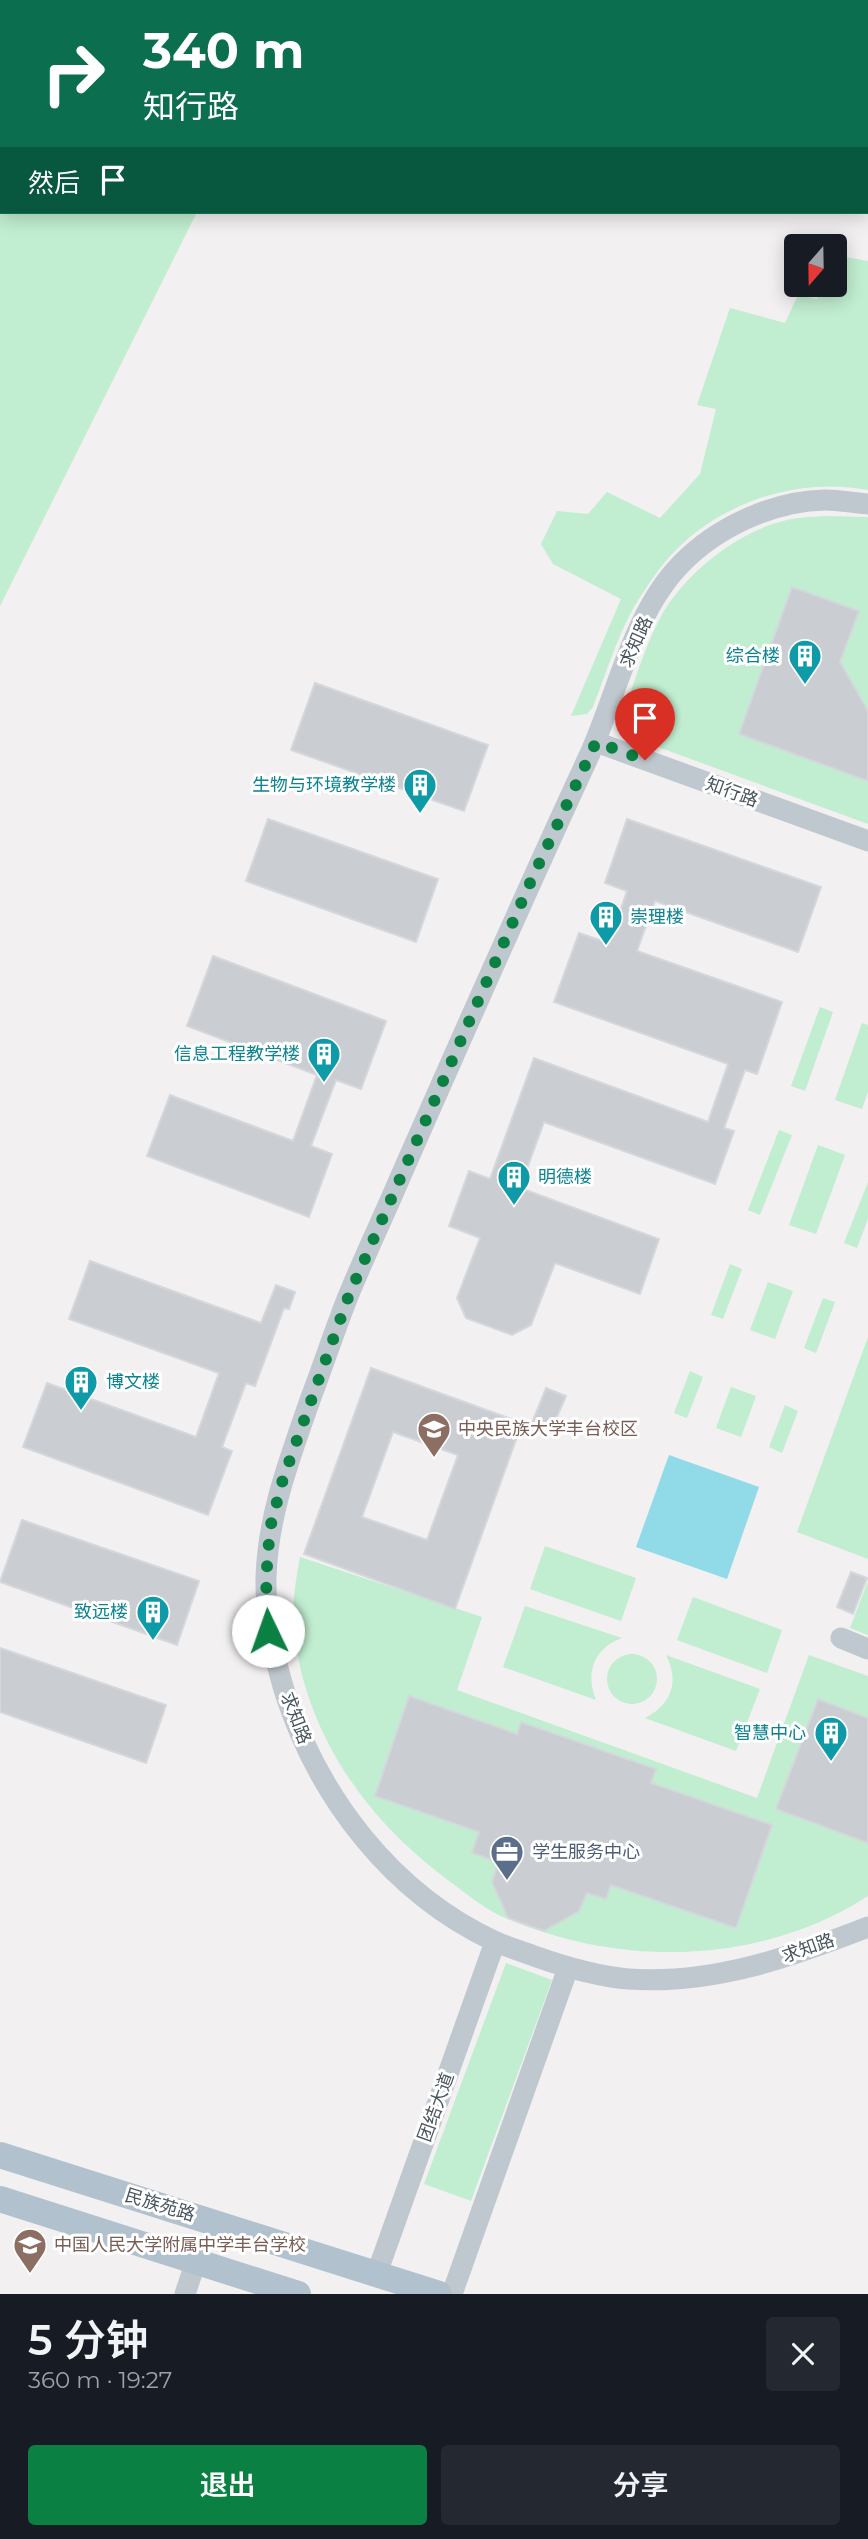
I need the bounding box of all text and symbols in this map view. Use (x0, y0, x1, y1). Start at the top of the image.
text: 340 m (143, 21, 304, 80)
icon: right (28, 28, 119, 119)
text: 知行路 (143, 87, 239, 126)
icon: arrive (94, 161, 132, 199)
text: 然后 (28, 167, 80, 199)
north arrow (784, 234, 847, 298)
map controls (784, 234, 847, 297)
street label: 求知路 (615, 613, 657, 671)
building icon: 综合楼 (786, 637, 824, 686)
place label: 综合楼 (726, 645, 780, 667)
pin (615, 688, 675, 760)
icon: arrive (626, 699, 664, 737)
building icon: 生物与环境教学楼 (401, 766, 439, 815)
street label: 知行路 (703, 772, 761, 812)
place label: 生物与环境教学楼 (252, 774, 396, 796)
building icon: 崇理楼 (587, 898, 625, 947)
place label: 崇理楼 (630, 906, 684, 928)
building icon: 信息工程教学楼 (305, 1035, 343, 1084)
place label: 信息工程教学楼 (174, 1043, 300, 1065)
building icon: 明德楼 (495, 1158, 533, 1207)
place label: 明德楼 (538, 1166, 592, 1188)
building icon: 博文楼 (62, 1363, 100, 1412)
place label: 博文楼 (106, 1371, 160, 1393)
school or university icon: 中央民族大学丰台校区 (415, 1410, 453, 1459)
place label: 中央民族大学丰台校区 (458, 1418, 638, 1440)
building icon: 致远楼 (134, 1593, 172, 1642)
position arrow (231, 1594, 305, 1668)
place label: 致远楼 (74, 1601, 128, 1623)
street label: 求知路 (276, 1689, 316, 1747)
building icon: 智慧中心 (812, 1714, 850, 1763)
place label: 智慧中心 (734, 1722, 806, 1744)
office icon: 学生服务中心 (488, 1833, 526, 1882)
place label: 学生服务中心 (532, 1841, 640, 1863)
street label: 求知路 (779, 1929, 837, 1967)
street label: 团结大道 (413, 2069, 459, 2145)
street label: 民族苑路 (122, 2184, 198, 2226)
school or university icon: 中国人民大学附属中学丰台学校 (11, 2226, 49, 2275)
place label: 中国人民大学附属中学丰台学校 (54, 2234, 306, 2256)
text: 5 分钟 (28, 2314, 148, 2366)
button: close (766, 2317, 840, 2391)
text: 360 m · 19:27 (28, 2366, 172, 2394)
button: 退出 (28, 2445, 427, 2525)
button: 分享 (441, 2445, 840, 2525)

